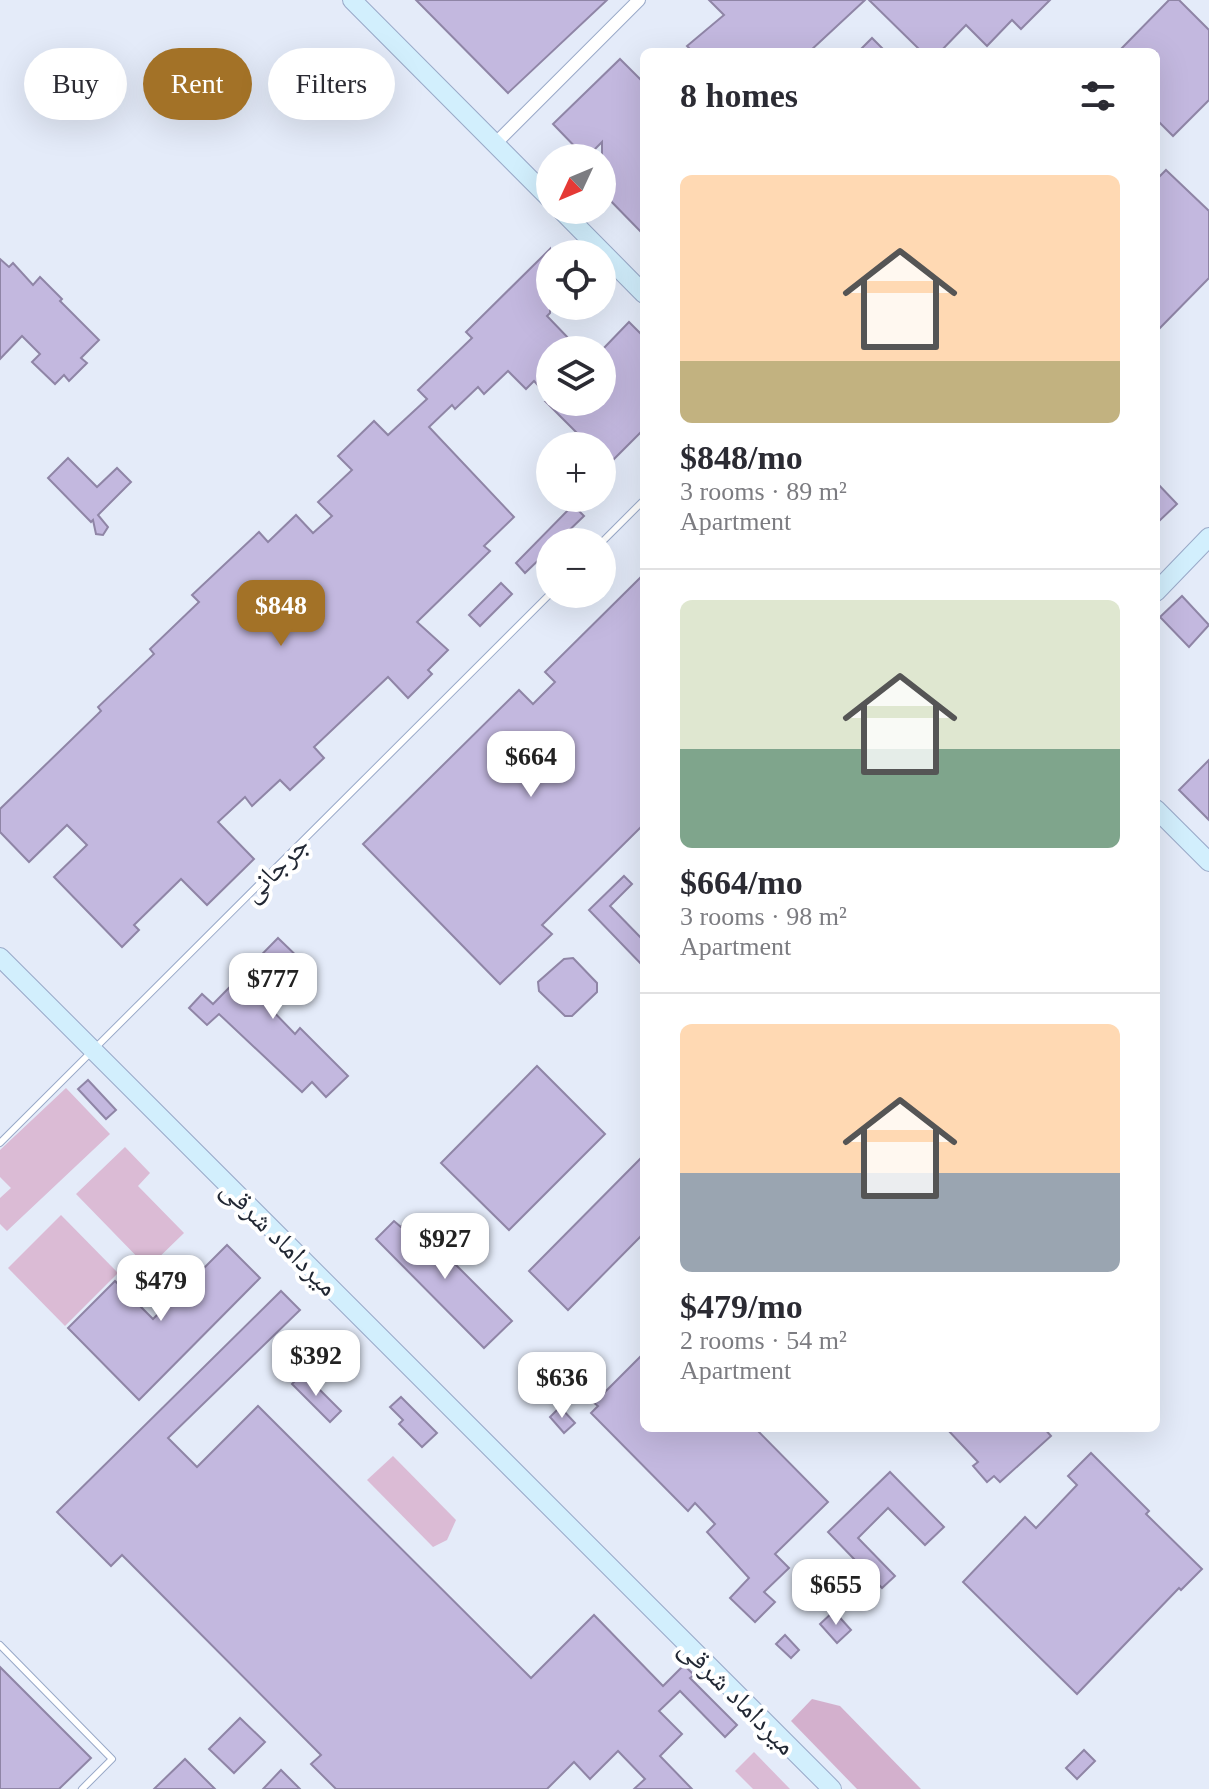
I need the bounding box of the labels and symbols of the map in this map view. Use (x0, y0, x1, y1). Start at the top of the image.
north arrow (536, 144, 616, 224)
pin: $848 (234, 580, 328, 648)
pin: $664 (484, 731, 578, 799)
street label: جرجانی (236, 829, 316, 909)
pin: $777 (226, 953, 320, 1021)
street label: میرداماد شرقی (214, 1173, 344, 1303)
pin: $927 (398, 1213, 492, 1281)
pin: $479 (114, 1255, 208, 1323)
pin: $392 (269, 1330, 363, 1398)
pin: $636 (515, 1352, 609, 1420)
pin: $655 (789, 1559, 883, 1627)
street label: میرداماد شرقی (672, 1632, 802, 1762)

